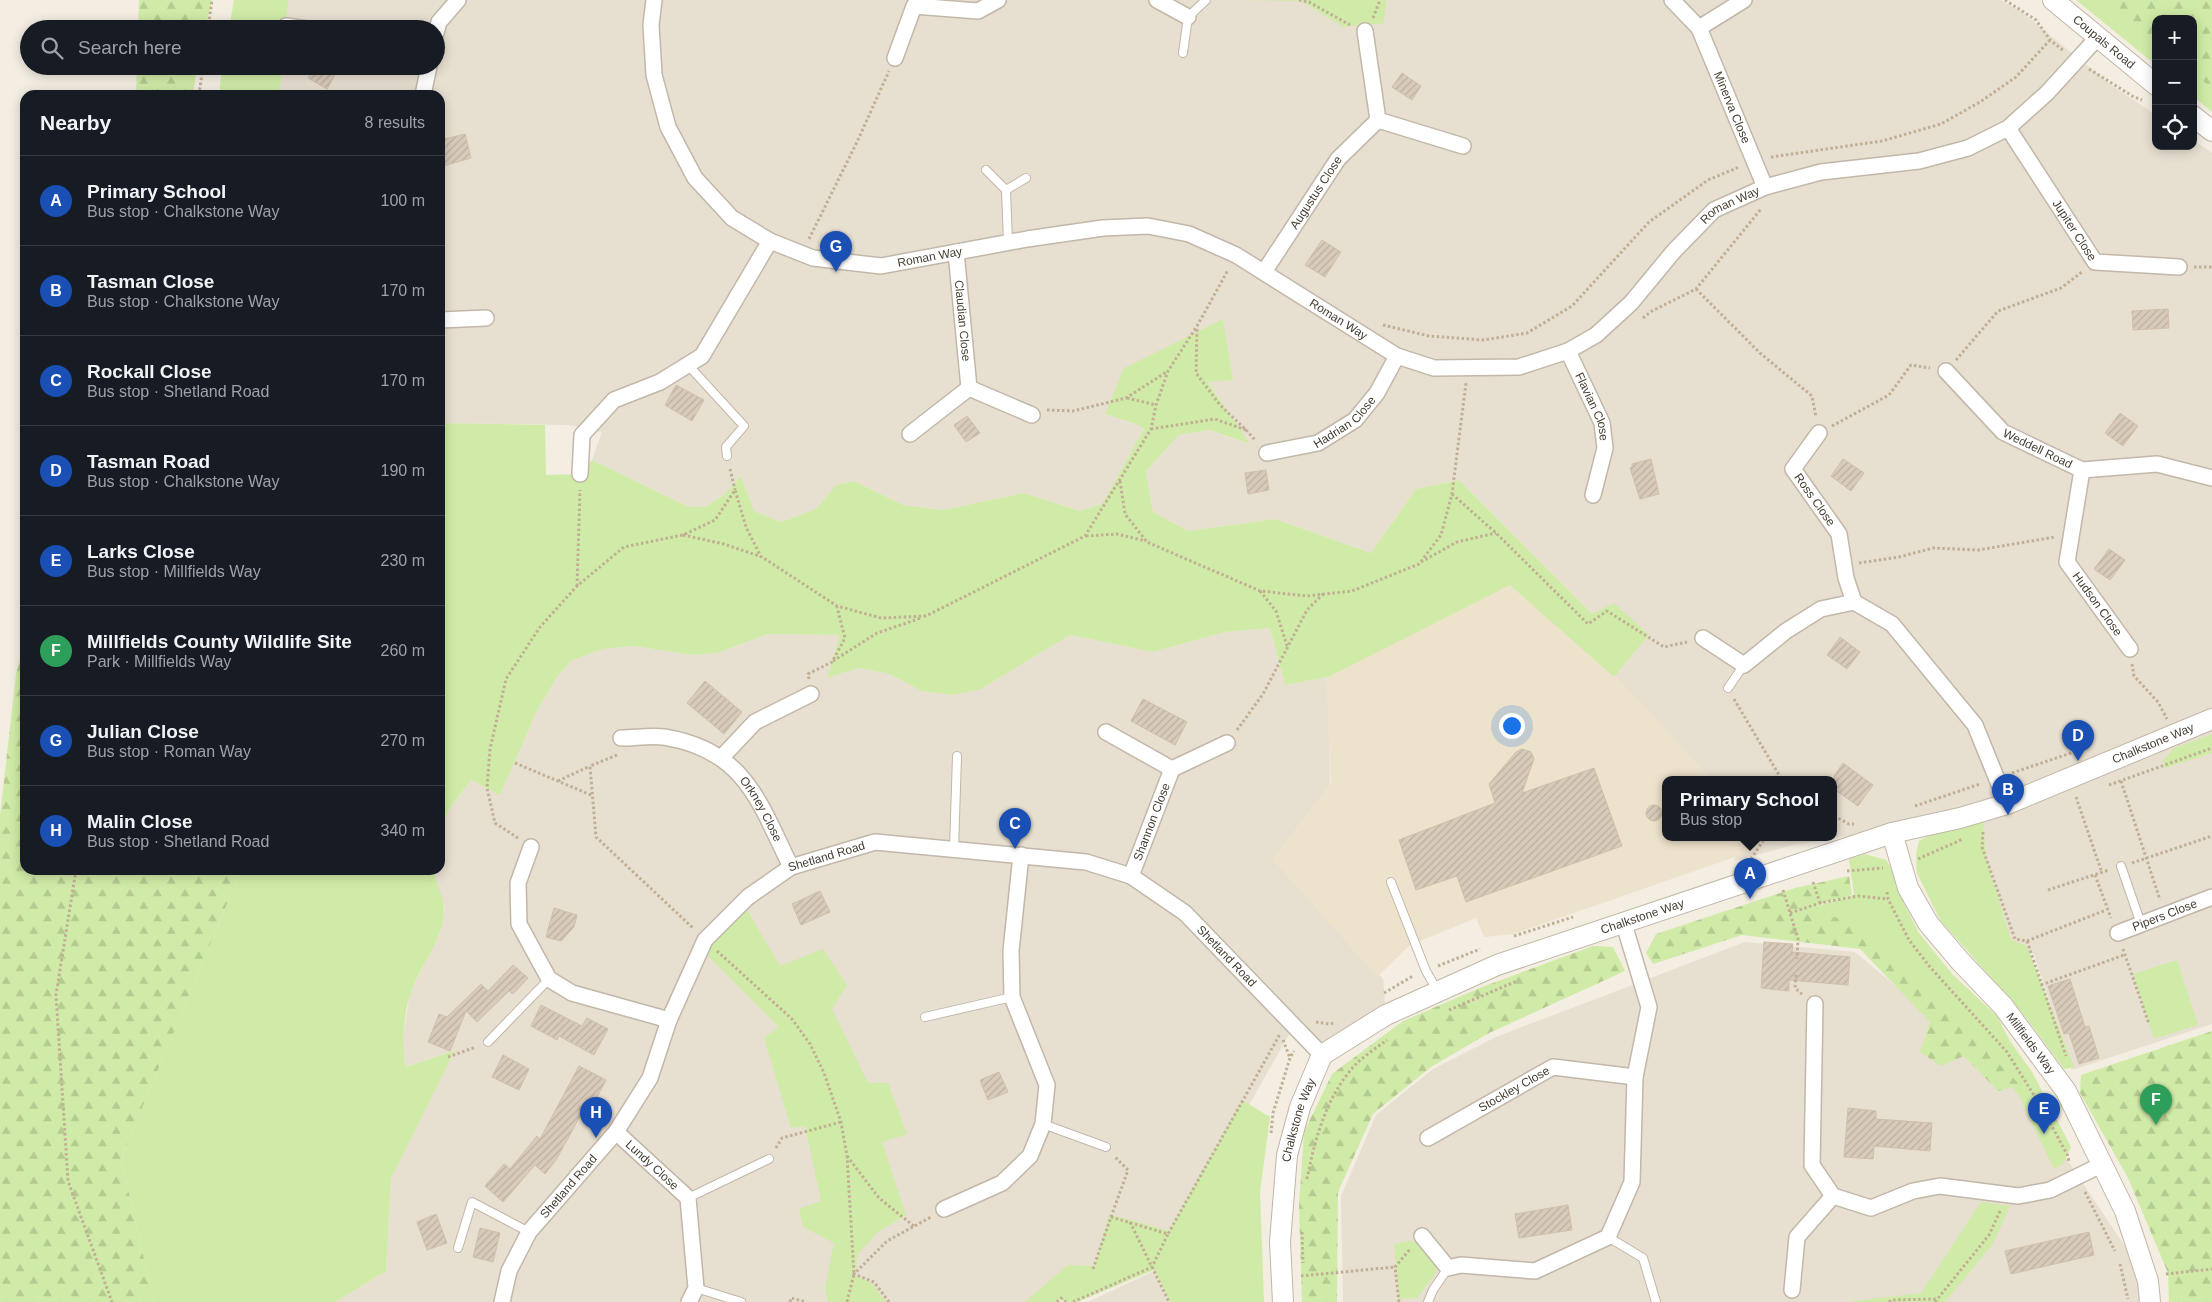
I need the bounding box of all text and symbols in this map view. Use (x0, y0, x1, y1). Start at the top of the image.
street label: Coupals Road (2070, 12, 2138, 72)
map controls (2152, 15, 2197, 150)
button: + (2152, 15, 2197, 60)
search box (20, 20, 445, 75)
icon: search (38, 34, 66, 62)
text: Search here (78, 37, 182, 58)
button: − (2152, 60, 2197, 105)
street label: Minerva Close (1711, 69, 1753, 146)
button: locate (2152, 105, 2197, 150)
text: Nearby (40, 111, 111, 134)
text: 8 results (365, 114, 425, 131)
street label: Augustus Close (1287, 153, 1345, 232)
text: Primary School (87, 181, 226, 202)
street label: Roman Way (1697, 184, 1761, 227)
text: A (50, 192, 62, 209)
text: 100 m (381, 192, 425, 209)
street label: Jupiter Close (2049, 197, 2100, 264)
text: Bus stop · Chalkstone Way (87, 203, 279, 220)
pin: G (820, 231, 852, 272)
street label: Roman Way (896, 244, 963, 270)
text: Tasman Close (87, 271, 214, 292)
street label: Claudian Close (952, 279, 973, 362)
text: B (50, 282, 62, 299)
text: 170 m (381, 282, 425, 299)
text: Bus stop · Chalkstone Way (87, 293, 279, 310)
street label: Roman Way (1307, 296, 1370, 343)
text: Rockall Close (87, 361, 212, 382)
street label: Flavian Close (1572, 370, 1611, 442)
text: C (50, 372, 62, 389)
text: 170 m (381, 372, 425, 389)
text: Bus stop · Shetland Road (87, 383, 269, 400)
street label: Hadrian Close (1311, 393, 1379, 451)
street label: Weddell Road (2001, 426, 2075, 471)
text: Tasman Road (87, 451, 210, 472)
text: D (50, 462, 62, 479)
text: 190 m (381, 462, 425, 479)
street label: Ross Close (1791, 471, 1838, 529)
text: Bus stop · Chalkstone Way (87, 473, 279, 490)
text: Larks Close (87, 541, 195, 562)
text: E (51, 552, 61, 569)
text: 230 m (381, 552, 425, 569)
text: Bus stop · Millfields Way (87, 563, 261, 580)
street label: Hudson Close (2070, 569, 2125, 639)
text: Millfields County Wildlife Site (87, 631, 352, 652)
text: F (51, 642, 61, 659)
text: 260 m (381, 642, 425, 659)
text: Park · Millfields Way (87, 653, 231, 670)
your location (1499, 713, 1525, 739)
pin: D (2062, 720, 2094, 761)
street label: Chalkstone Way (2110, 720, 2196, 767)
text: Julian Close (87, 721, 199, 742)
text: G (50, 732, 62, 749)
text: 270 m (381, 732, 425, 749)
text: Bus stop · Roman Way (87, 743, 251, 760)
street label: Orkney Close (737, 774, 785, 844)
pin: B (1992, 774, 2024, 815)
popup (1662, 776, 1837, 841)
street label: Shannon Close (1131, 781, 1173, 863)
text: Primary School (1680, 789, 1819, 810)
pin: C (999, 808, 1031, 849)
text: Malin Close (87, 811, 193, 832)
text: Bus stop (1680, 811, 1742, 828)
text: H (50, 822, 62, 839)
text: 340 m (381, 822, 425, 839)
text: Bus stop · Shetland Road (87, 833, 269, 850)
street label: Shetland Road (786, 838, 867, 874)
pin: A (1734, 858, 1766, 899)
street label: Chalkstone Way (1599, 896, 1686, 937)
street label: Pipers Close (2130, 896, 2199, 934)
street label: Shetland Road (1194, 923, 1259, 990)
street label: Millfields Way (2003, 1010, 2058, 1077)
street label: Stockley Close (1476, 1063, 1552, 1115)
street label: Chalkstone Way (1279, 1076, 1318, 1162)
pin: F (2140, 1084, 2172, 1125)
pin: E (2028, 1093, 2060, 1134)
pin: H (580, 1097, 612, 1138)
street label: Lundy Close (623, 1137, 682, 1193)
street label: Shetland Road (537, 1152, 600, 1221)

